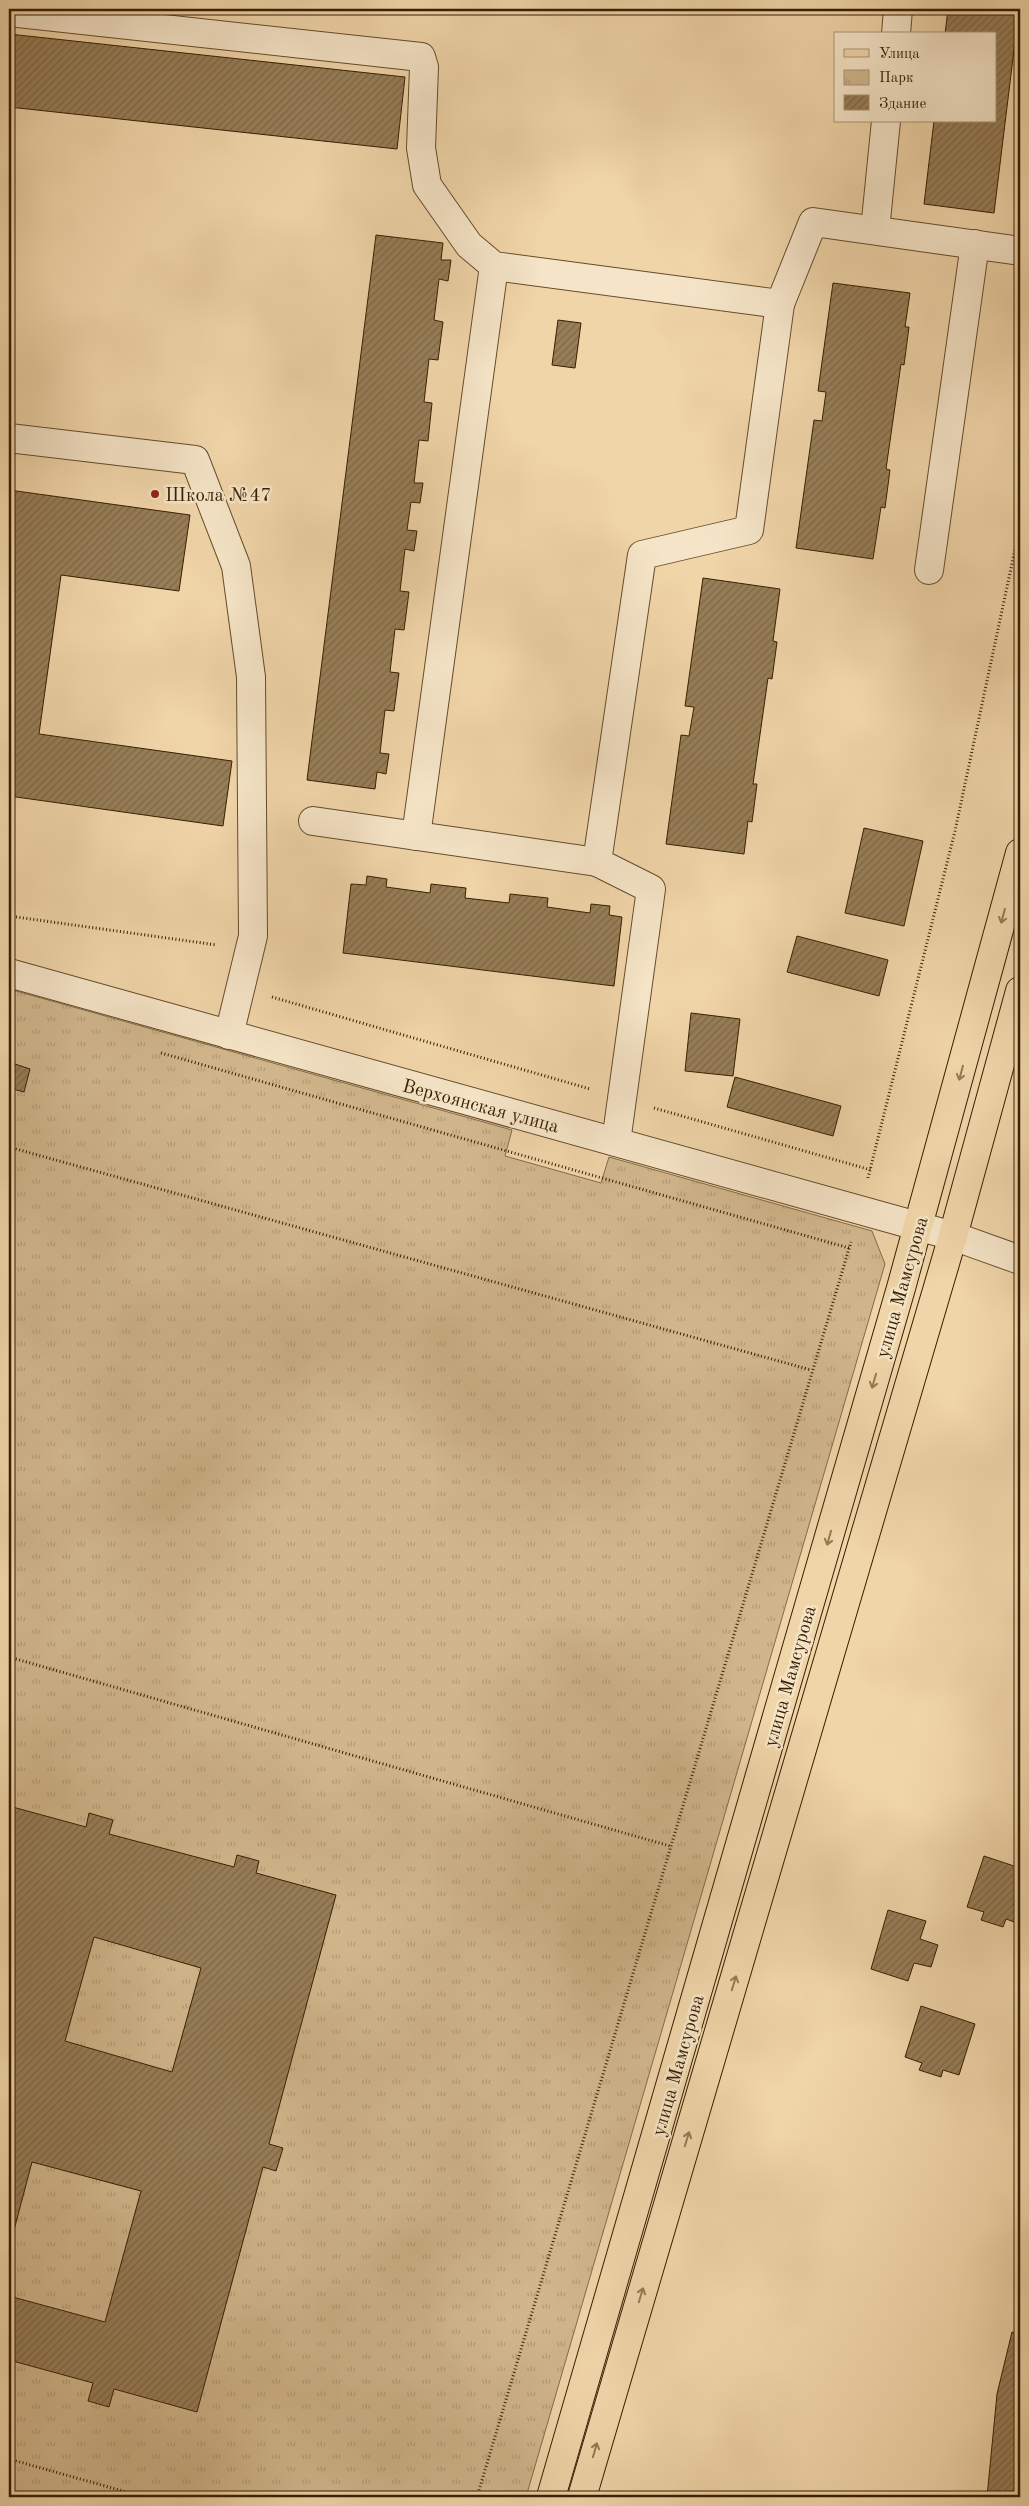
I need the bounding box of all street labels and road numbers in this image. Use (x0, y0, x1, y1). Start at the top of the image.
street label: Верхоянская улица (400, 1077, 561, 1138)
street label: улица Мамсурова (874, 1214, 933, 1361)
street label: улица Мамсурова (762, 1603, 821, 1750)
street label: улица Мамсурова (650, 1992, 709, 2139)

